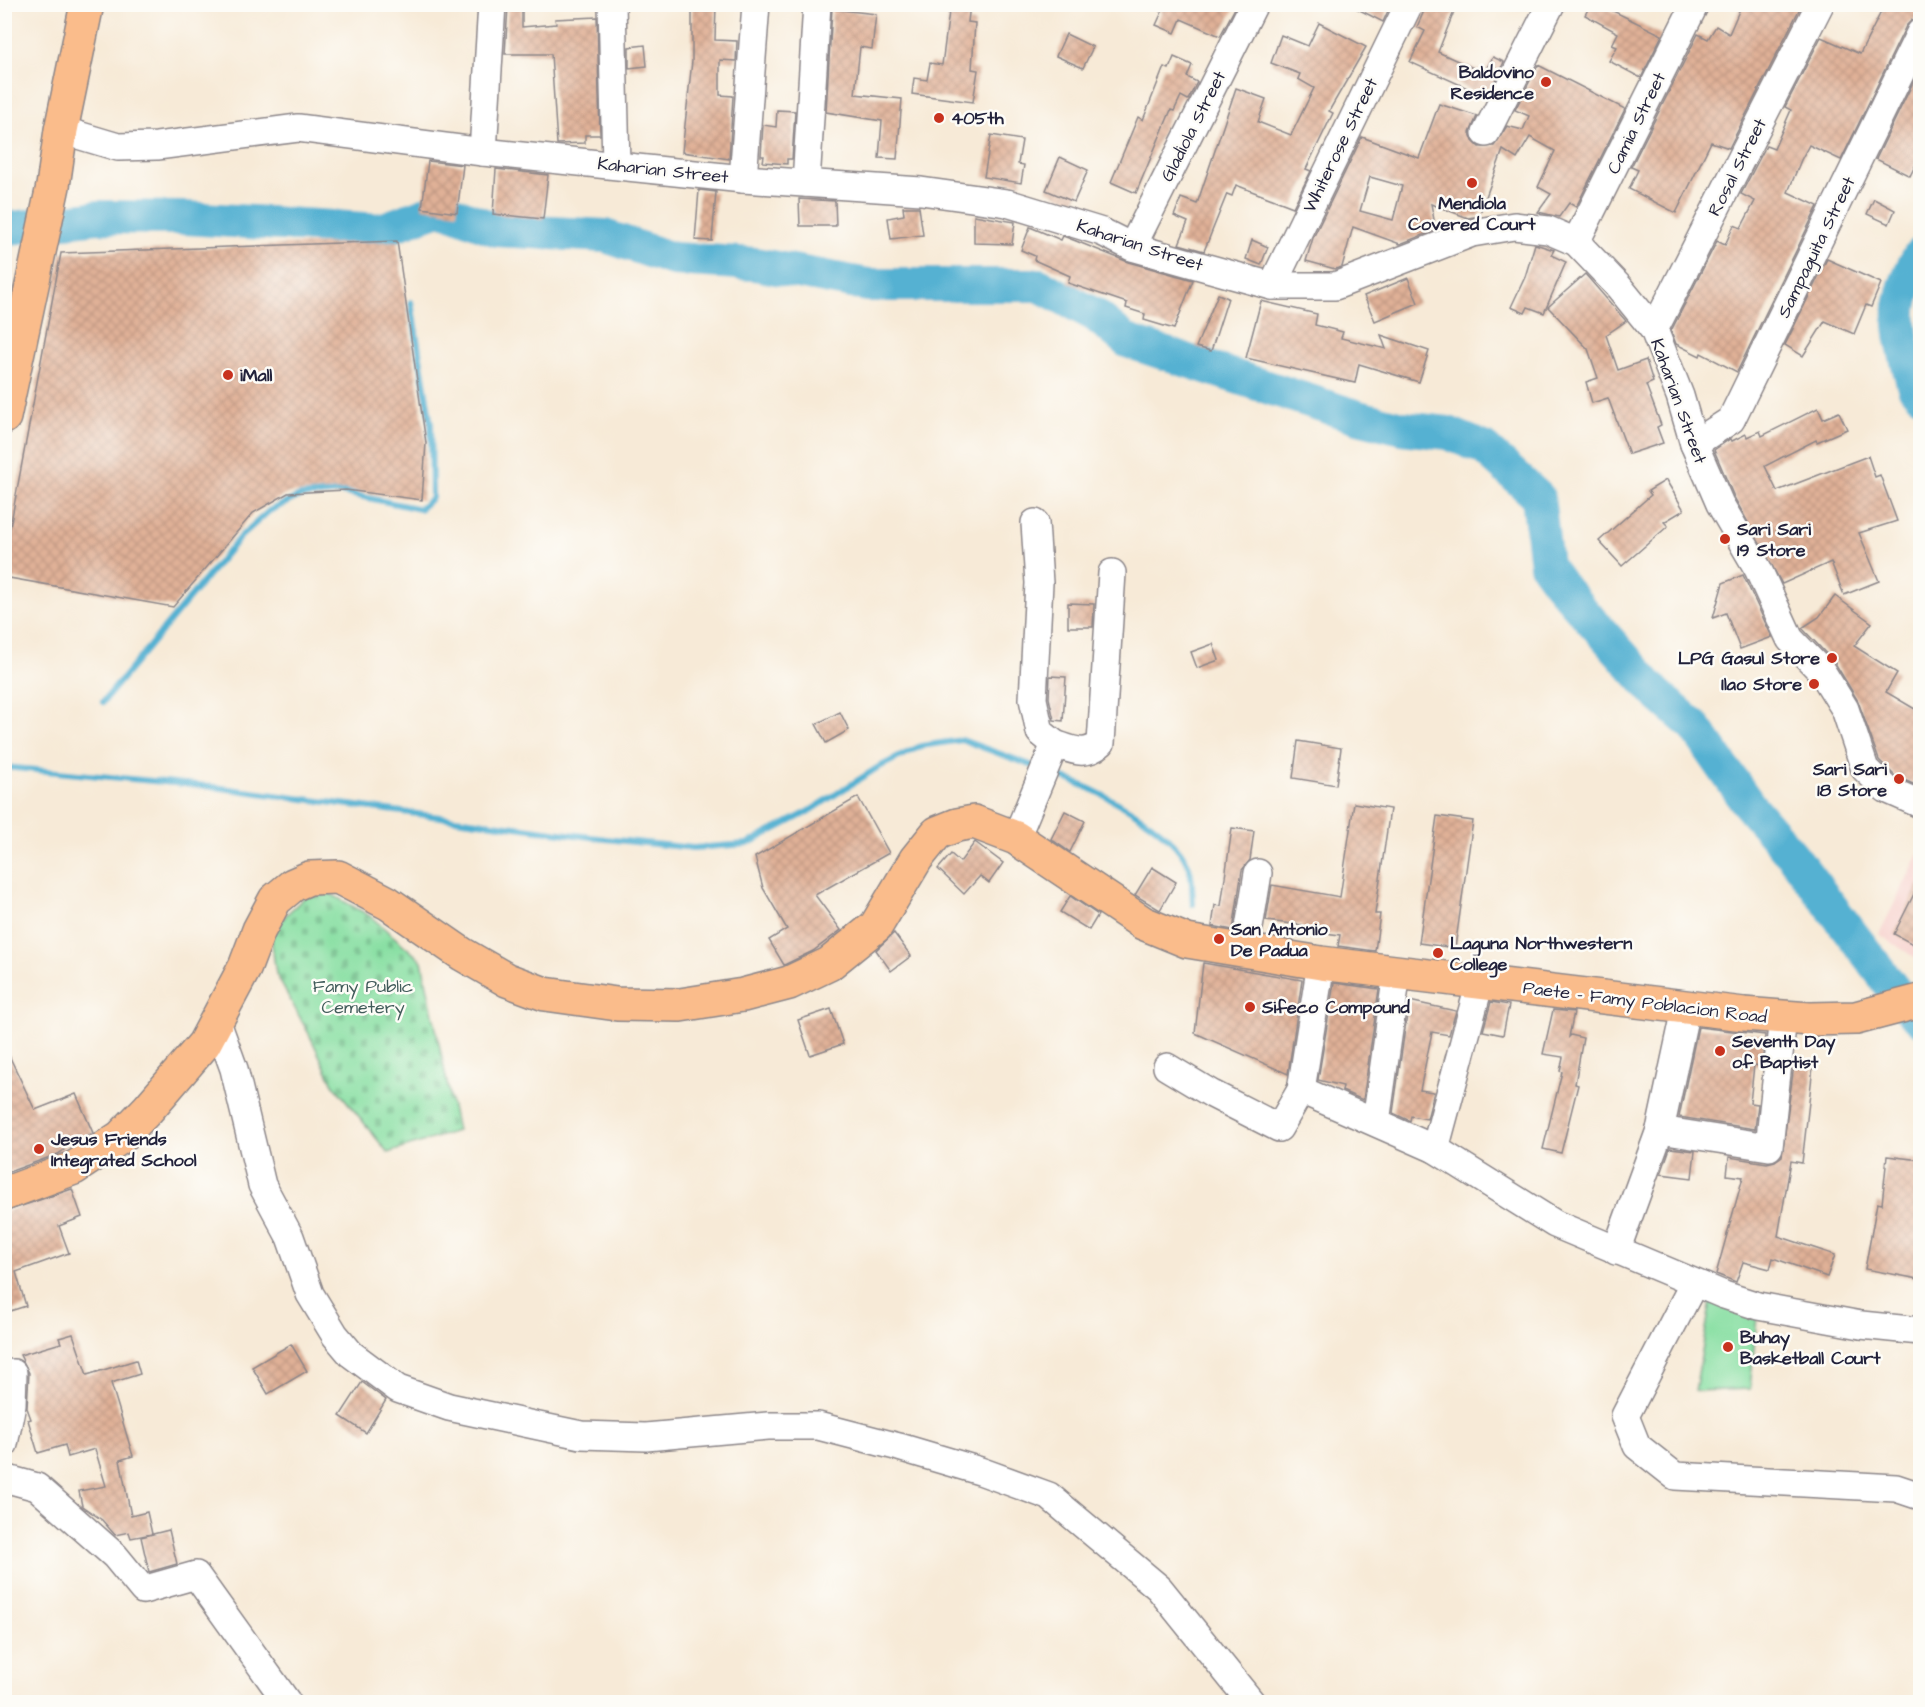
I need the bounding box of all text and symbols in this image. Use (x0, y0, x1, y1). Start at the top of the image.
place label: Baldovino Residence (1451, 60, 1535, 106)
street label: Gladiola Street (1155, 66, 1232, 186)
street label: Camia Street (1601, 67, 1672, 178)
street label: Whiterose Street (1297, 73, 1384, 217)
marker: Baldovino Residence (1539, 75, 1553, 89)
place label: 405th (951, 106, 1005, 131)
marker: 405th (932, 111, 946, 125)
street label: Rosal Street (1702, 113, 1773, 220)
street label: Kaharian Street (596, 151, 730, 190)
street label: Sampaguita Street (1771, 172, 1863, 322)
marker: Mendiola Covered Court (1465, 176, 1479, 190)
place label: Mendiola Covered Court (1408, 191, 1536, 237)
street label: Kaharian Street (1073, 213, 1207, 278)
street label: Kaharian Street (1644, 335, 1713, 468)
place label: iMall (240, 363, 273, 388)
marker: iMall (221, 368, 235, 382)
place label: Sari Sari 19 Store (1736, 517, 1811, 563)
marker: Sari Sari 19 Store (1718, 532, 1732, 546)
place label: LPG Gasul Store (1678, 646, 1820, 671)
marker: LPG Gasul Store (1825, 651, 1839, 665)
place label: Ilao Store (1721, 672, 1802, 697)
marker: Ilao Store (1807, 677, 1821, 691)
place label: Sari Sari 18 Store (1812, 757, 1887, 803)
marker: Sari Sari 18 Store (1892, 772, 1906, 786)
place label: San Antonio De Padua (1230, 917, 1329, 963)
place label: Laguna Northwestern College (1450, 931, 1632, 978)
marker: San Antonio De Padua (1212, 932, 1226, 946)
marker: Laguna Northwestern College (1431, 946, 1445, 960)
park label: Famy Public Cemetery (313, 974, 413, 1021)
street label: Paete – Famy Poblacion Road (1521, 975, 1768, 1031)
place label: Sifeco Compound (1261, 995, 1411, 1020)
marker: Sifeco Compound (1243, 1000, 1257, 1014)
place label: Seventh Day of Baptist (1731, 1029, 1836, 1075)
marker: Seventh Day of Baptist (1713, 1044, 1727, 1058)
place label: Jesus Friends Integrated School (50, 1127, 197, 1174)
marker: Jesus Friends Integrated School (32, 1142, 46, 1156)
place label: Buhay Basketball Court (1740, 1325, 1881, 1371)
marker: Buhay Basketball Court (1721, 1340, 1735, 1354)

